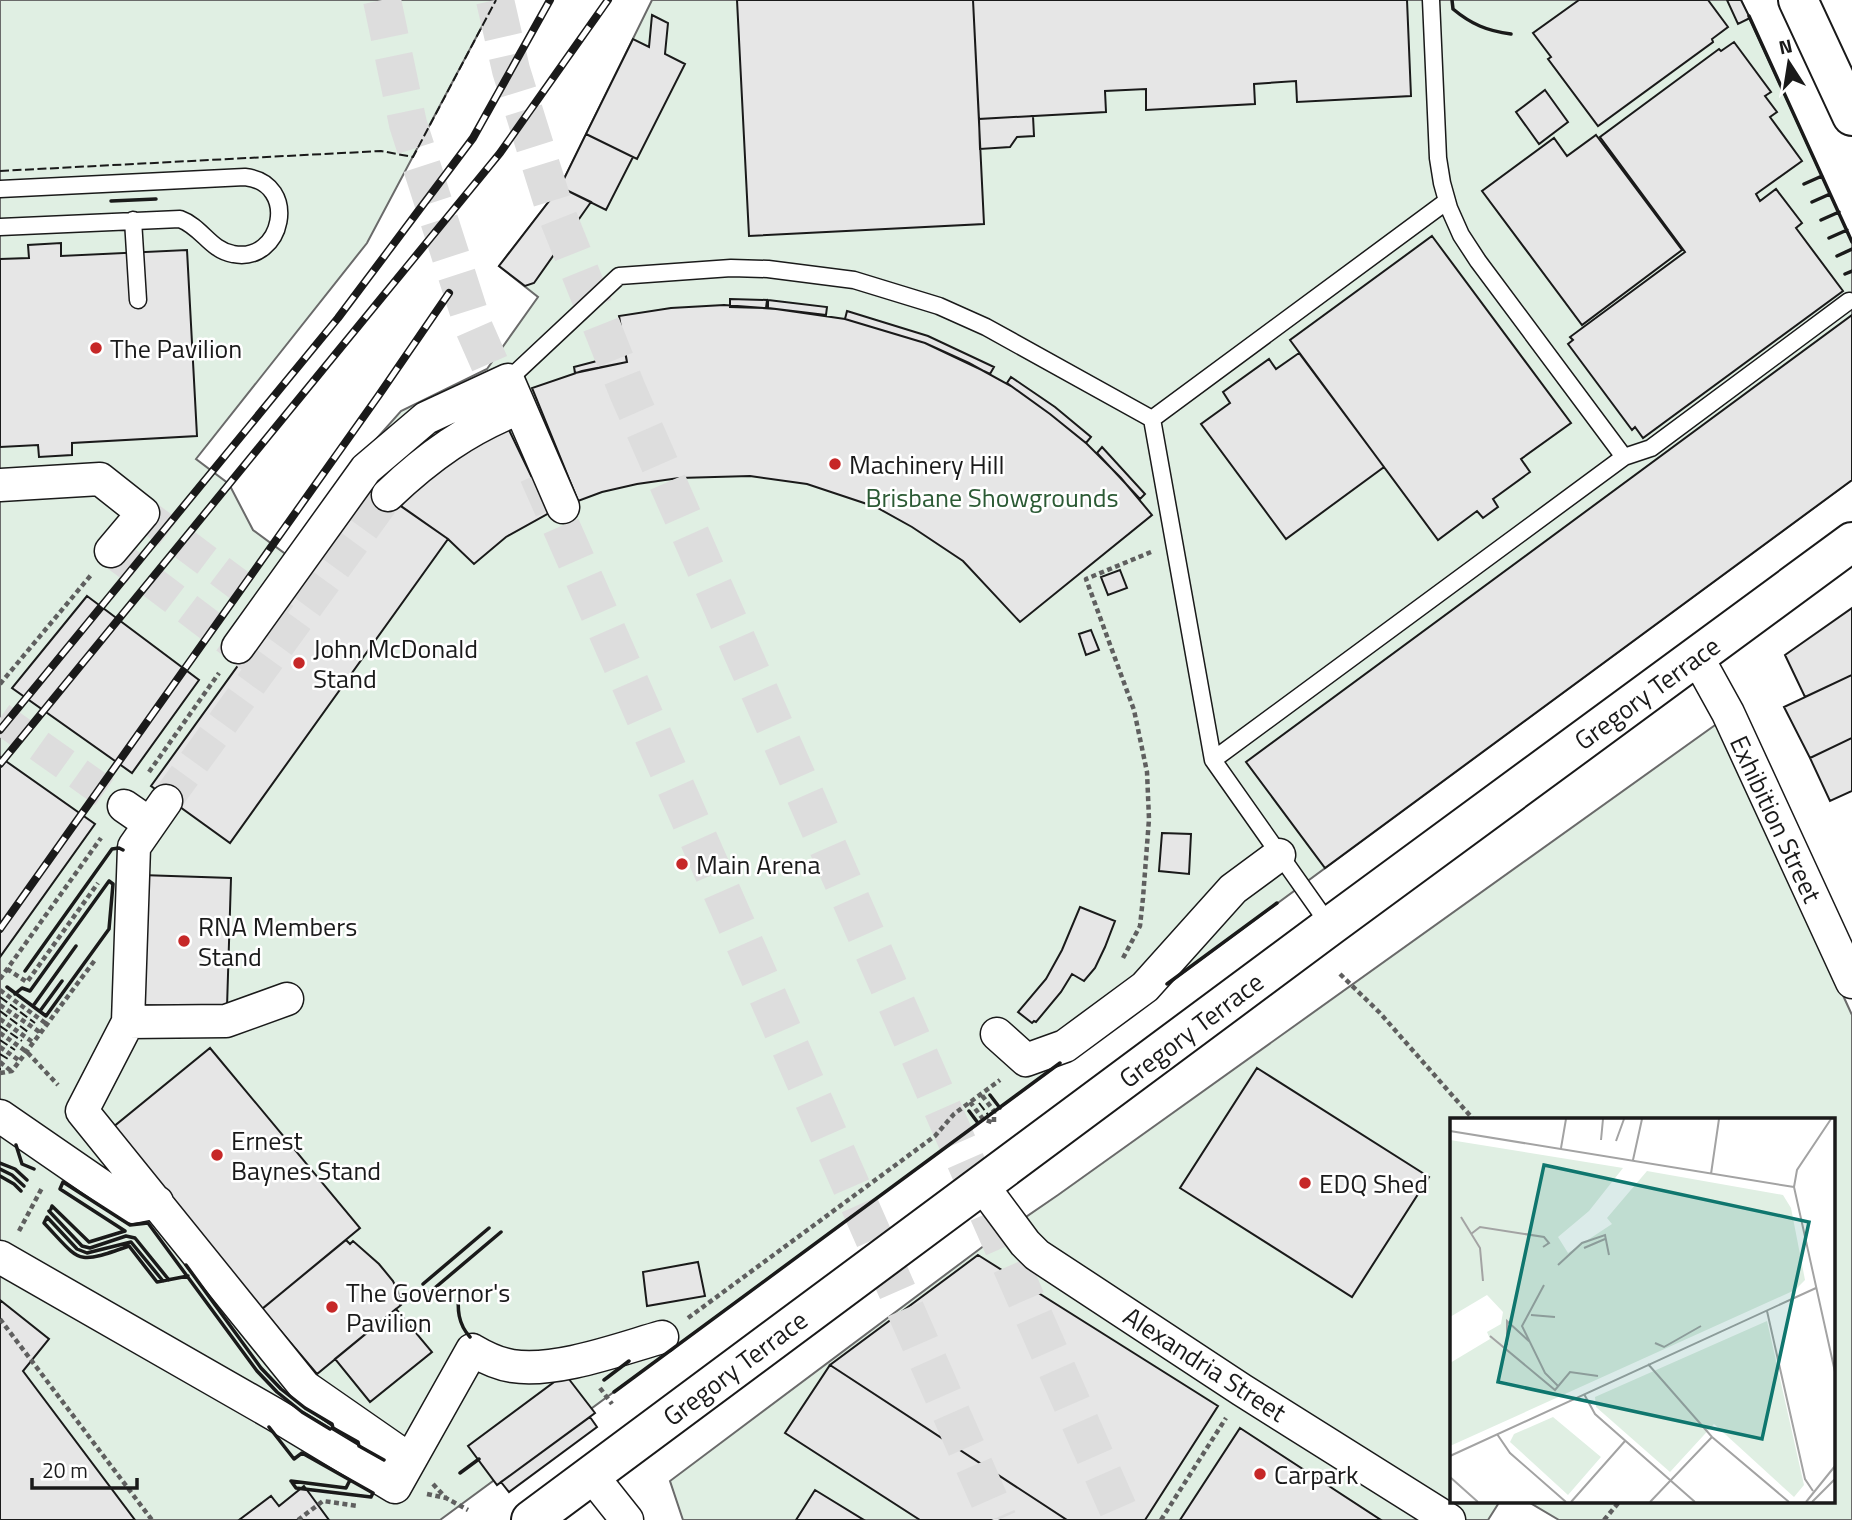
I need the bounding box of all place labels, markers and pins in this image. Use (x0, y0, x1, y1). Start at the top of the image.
place label: The Pavilion (110, 329, 242, 368)
marker: The Pavilion (88, 340, 104, 356)
place label: Machinery Hill (849, 445, 1004, 484)
marker: Machinery Hill (827, 456, 843, 472)
place label: John McDonald Stand (313, 629, 478, 698)
marker: John McDonald Stand (291, 655, 307, 671)
place label: Main Arena (696, 845, 821, 884)
marker: Main Arena (674, 856, 690, 872)
place label: RNA Members Stand (198, 907, 357, 976)
marker: RNA Members Stand (176, 933, 192, 949)
place label: Ernest Baynes Stand (231, 1121, 381, 1190)
marker: Ernest Baynes Stand (209, 1147, 225, 1163)
place label: EDQ Shed (1319, 1164, 1428, 1203)
marker: EDQ Shed (1297, 1175, 1313, 1191)
place label: The Governor's Pavilion (346, 1273, 510, 1342)
marker: The Governor's Pavilion (324, 1299, 340, 1315)
place label: Carpark (1274, 1455, 1358, 1494)
marker: Carpark (1252, 1466, 1268, 1482)

